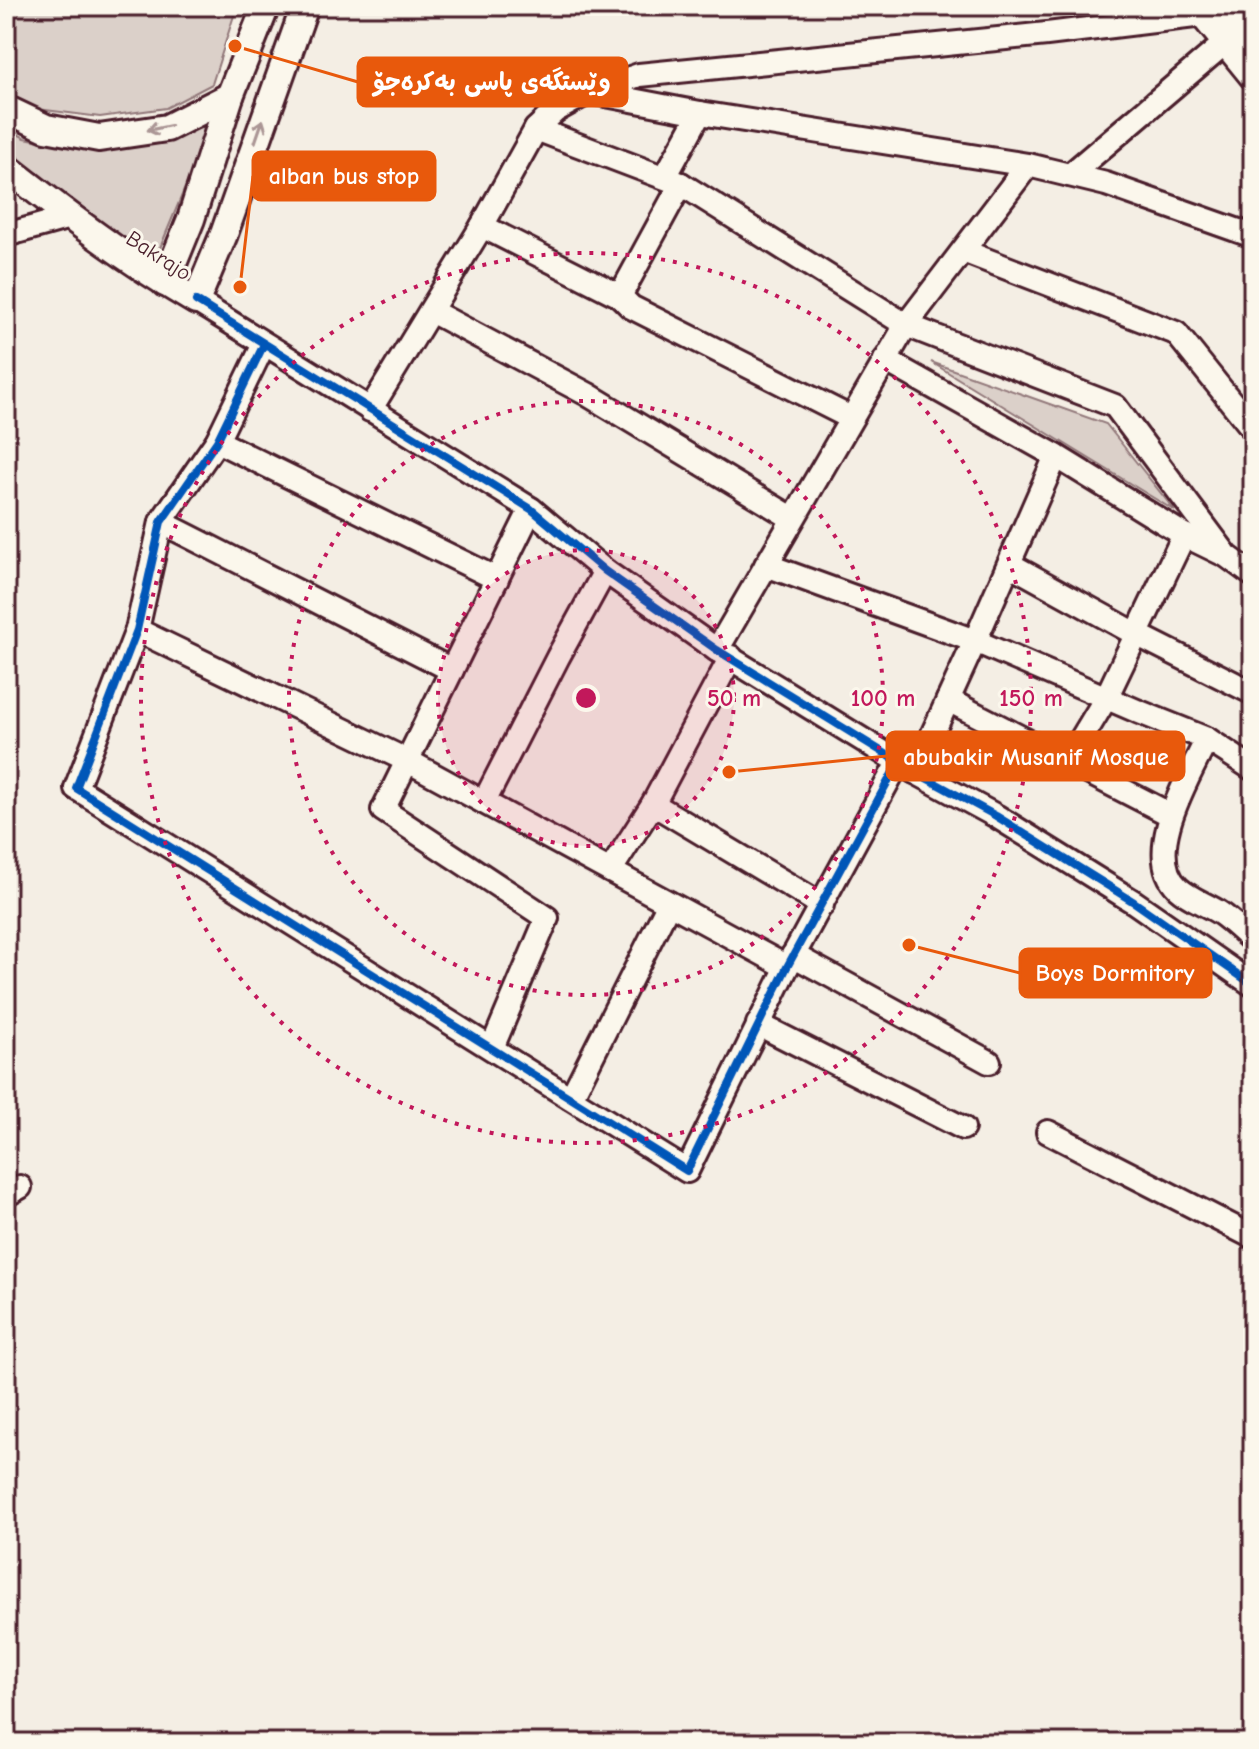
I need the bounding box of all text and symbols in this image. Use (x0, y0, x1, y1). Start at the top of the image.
callout: وێستگەی پاسی بەکرەجۆ (358, 58, 627, 106)
text: وێستگەی پاسی بەکرەجۆ (371, 67, 611, 97)
one-way arrow (253, 119, 268, 144)
one-way arrow (147, 121, 173, 136)
callout: alban bus stop (253, 152, 435, 200)
text: alban bus stop (269, 162, 419, 190)
street label: Bakrajo (121, 225, 196, 286)
centre of rings (572, 684, 600, 712)
text: 50 m (707, 684, 761, 712)
text: 100 m (851, 684, 915, 712)
text: 150 m (999, 684, 1063, 712)
callout: abubakir Musanif Mosque (887, 732, 1184, 780)
text: abubakir Musanif Mosque (903, 743, 1169, 771)
callout: Boys Dormitory (1020, 949, 1211, 997)
text: Boys Dormitory (1036, 959, 1194, 987)

